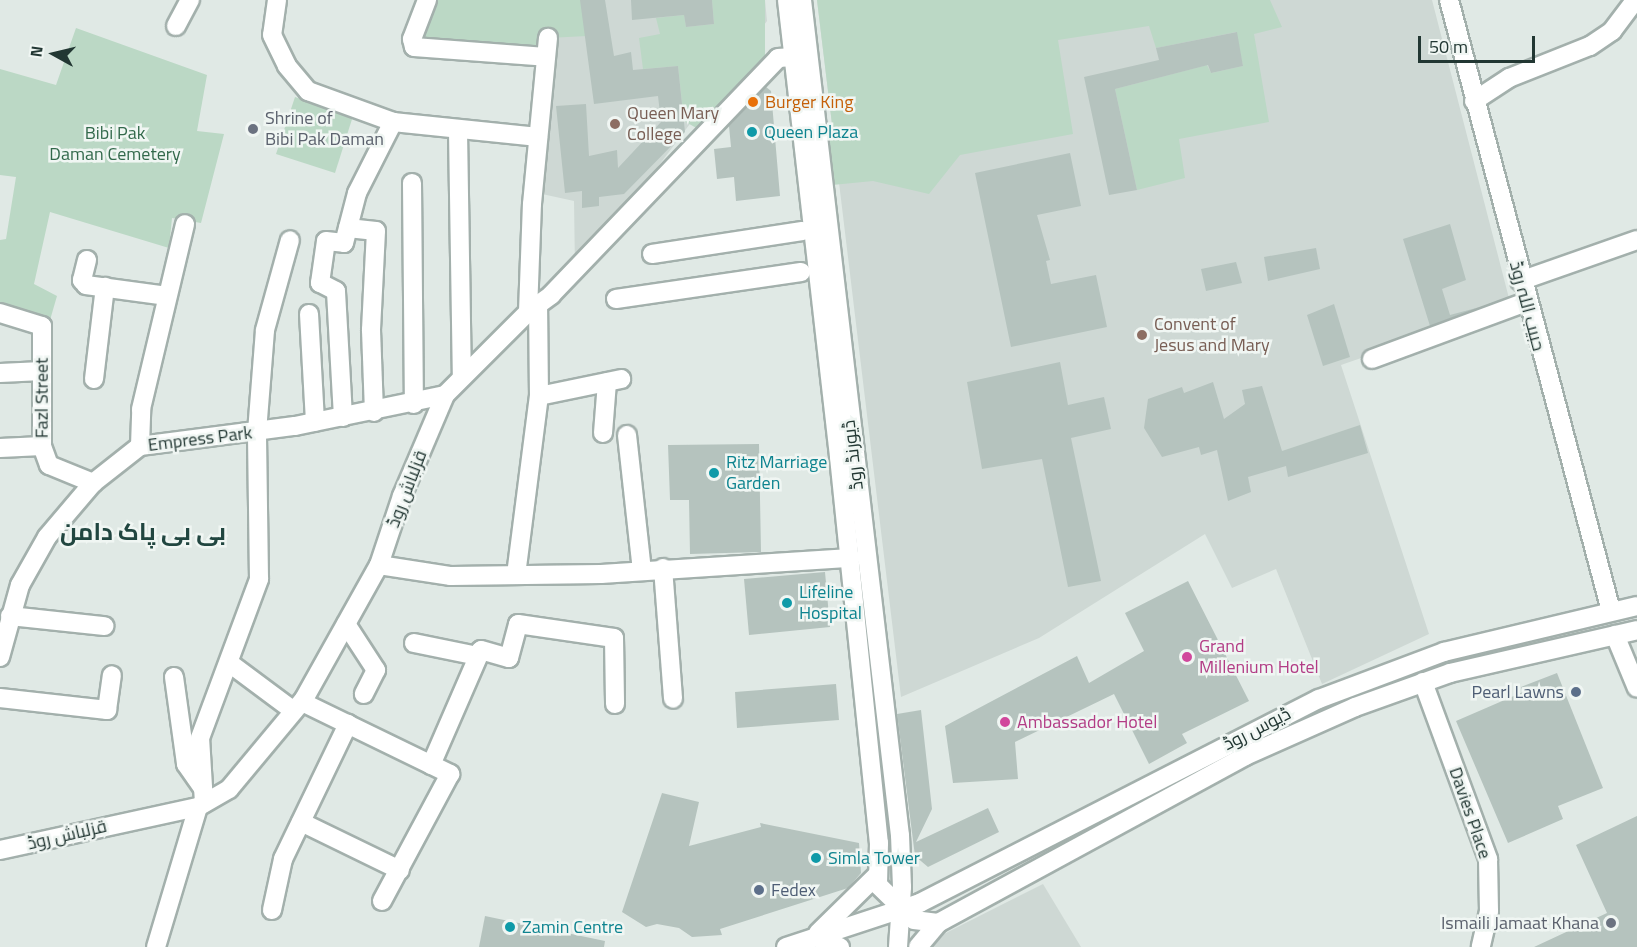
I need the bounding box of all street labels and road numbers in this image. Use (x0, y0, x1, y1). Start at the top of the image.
street label: حبیب اللہ روڈ (1505, 259, 1549, 353)
street label: Fazl Street (31, 358, 53, 438)
street label: ڈیورنڈ روڈ (838, 419, 868, 491)
street label: Empress Park (147, 422, 253, 456)
street label: قزلباش روڈ (382, 447, 432, 531)
street label: ڈیوس روڈ (1220, 703, 1294, 755)
street label: Davies Place (1444, 764, 1496, 862)
street label: قزلباش روڈ (25, 815, 109, 855)

